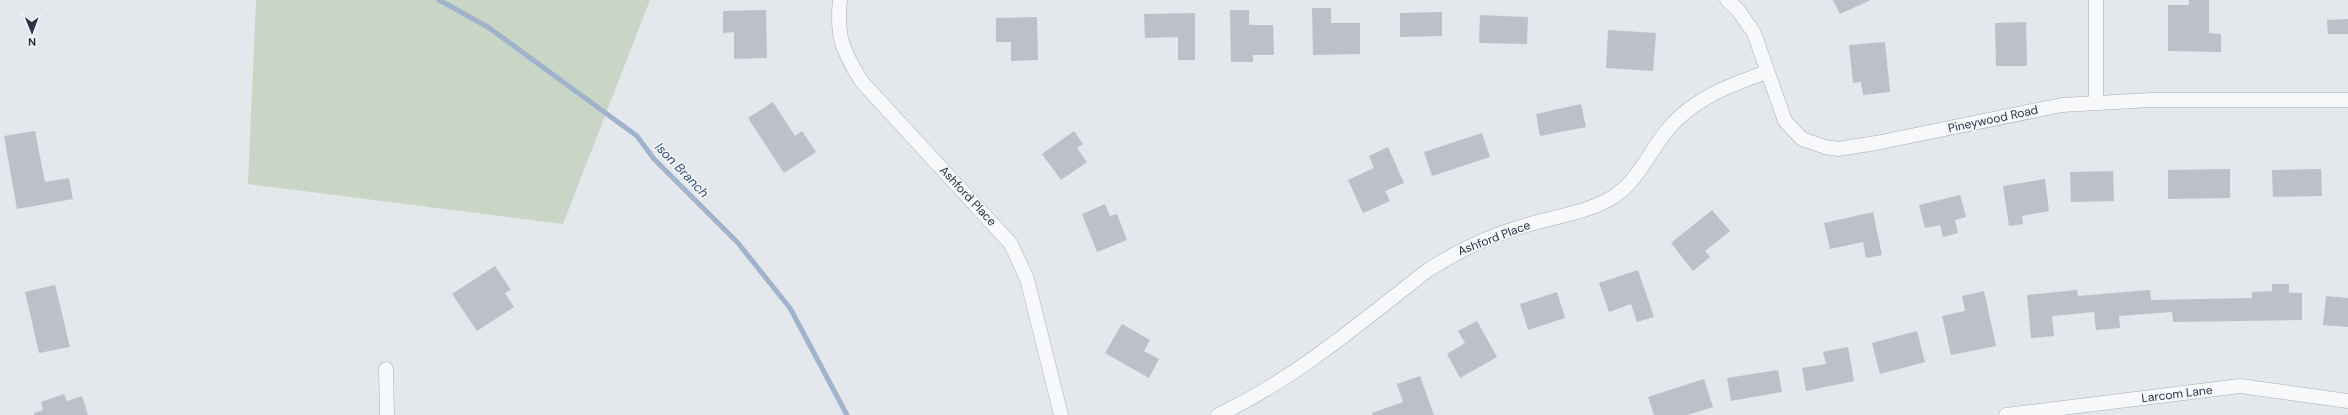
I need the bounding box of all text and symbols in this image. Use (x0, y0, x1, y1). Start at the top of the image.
north arrow (12, 12, 52, 52)
text: N (28, 35, 36, 49)
street label: Pineywood Road (1946, 102, 2040, 136)
water label: Ison Branch (651, 139, 713, 201)
street label: Ashford Place (936, 163, 1000, 230)
street label: Ashford Place (1455, 217, 1533, 259)
street label: Larcom Lane (2141, 382, 2214, 406)

